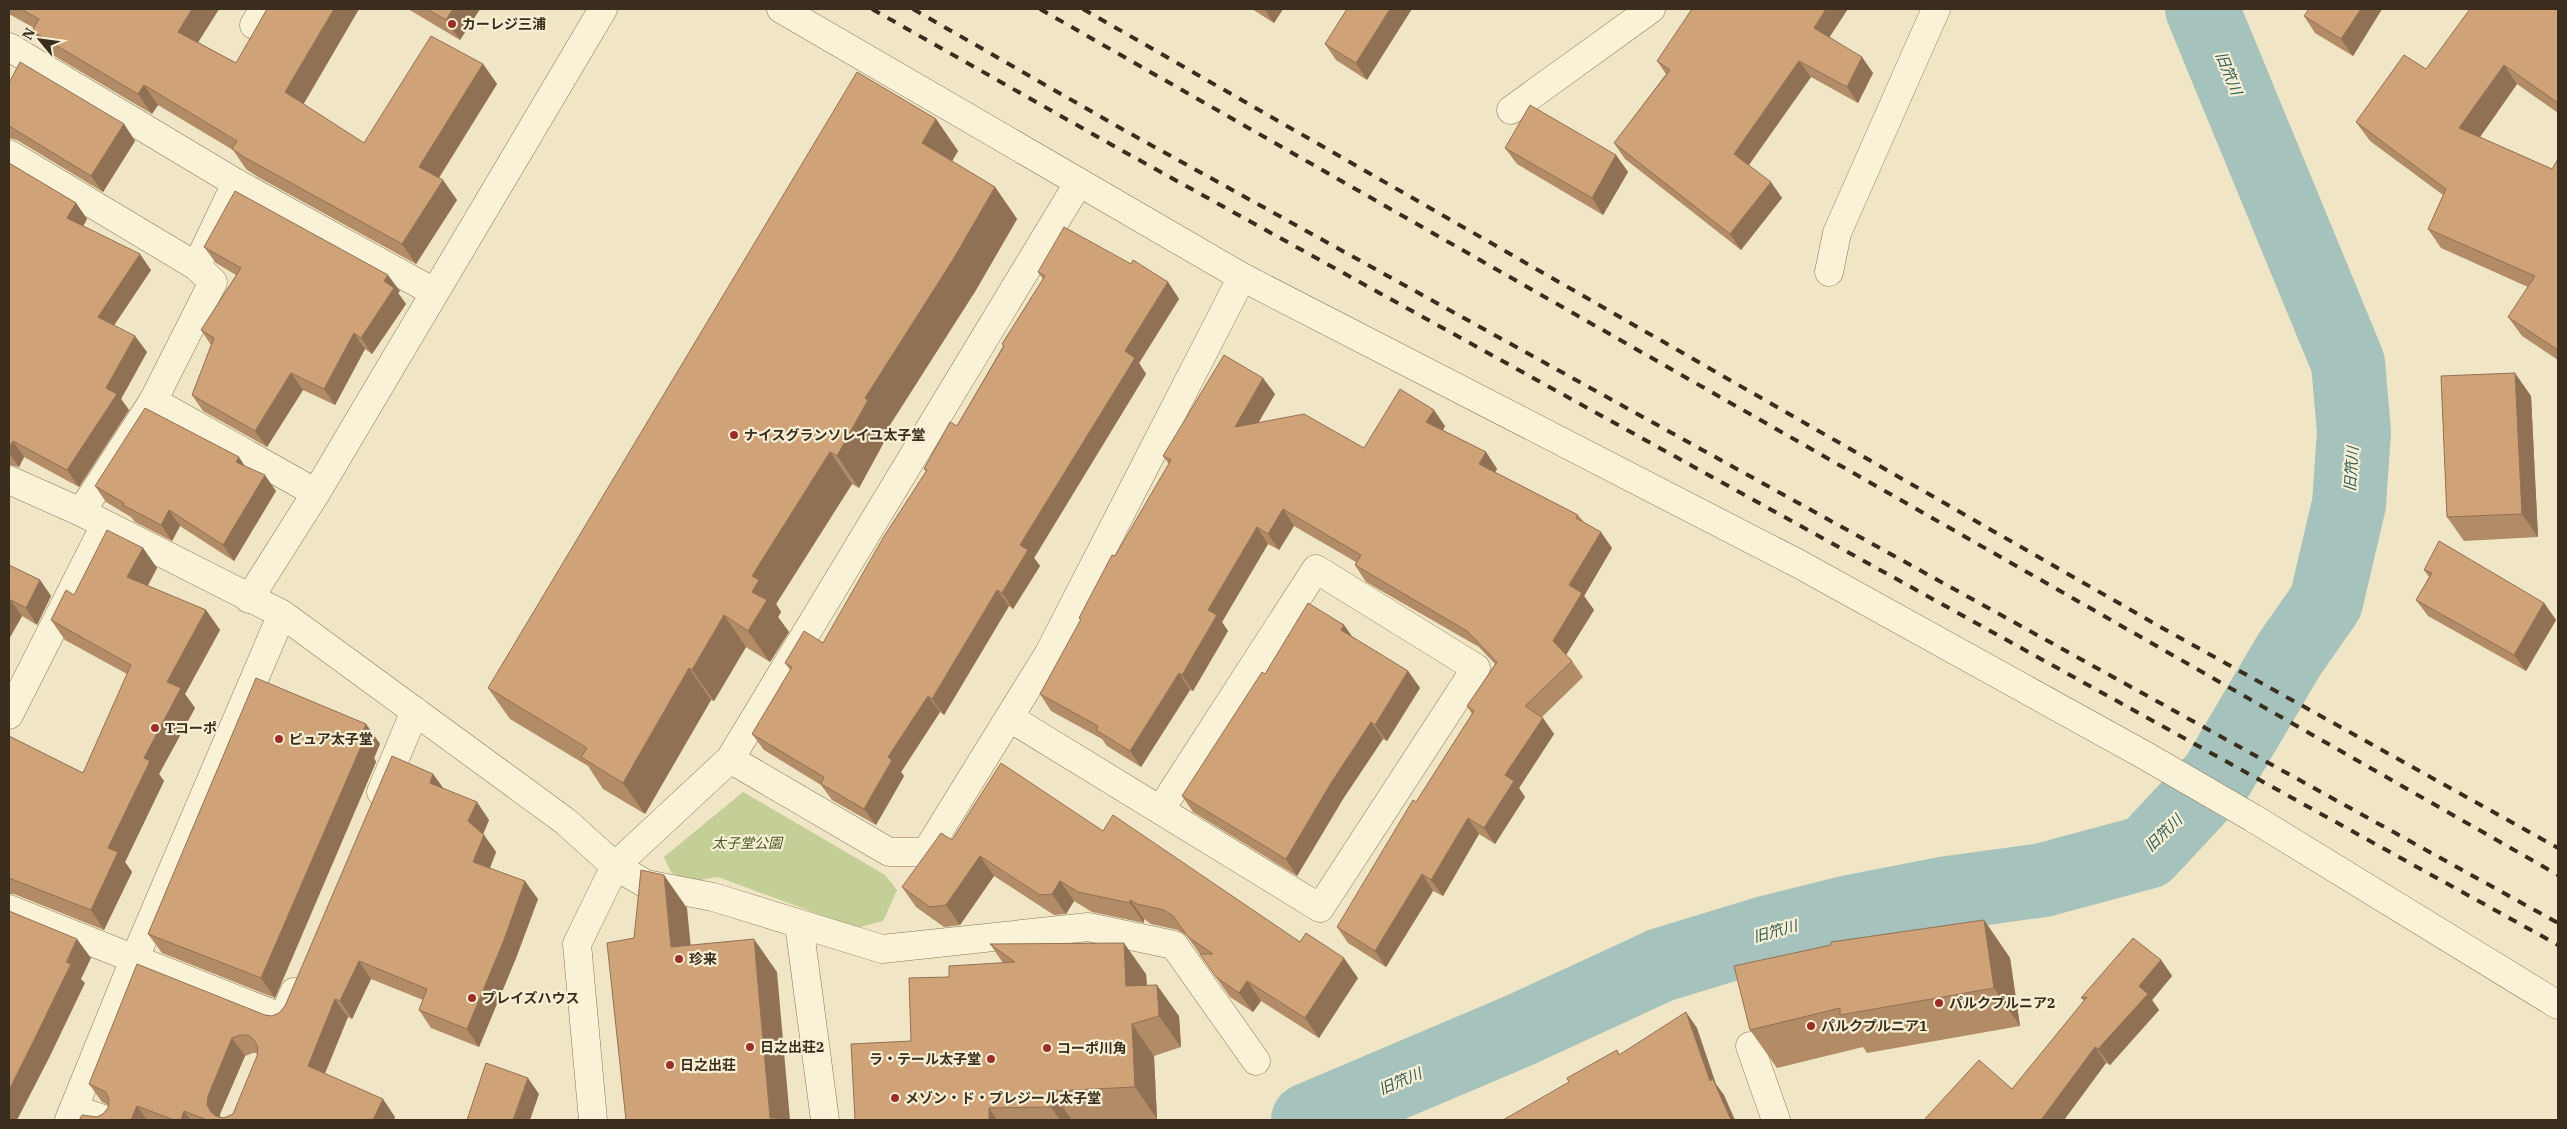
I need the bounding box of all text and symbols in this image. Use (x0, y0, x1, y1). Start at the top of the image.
north arrow (15, 15, 65, 65)
place label: カーレジ三浦 (462, 15, 546, 33)
marker: カーレジ三浦 (446, 18, 458, 30)
text: N (18, 24, 39, 43)
water label: 旧笊川 (2212, 49, 2247, 99)
place label: ナイスグランソレイユ太子堂 (744, 426, 925, 444)
marker: ナイスグランソレイユ太子堂 (728, 429, 740, 441)
water label: 旧笊川 (2340, 444, 2362, 492)
place label: Tコーポ (165, 719, 217, 737)
marker: Tコーポ (149, 722, 161, 734)
place label: ピュア太子堂 (289, 730, 373, 748)
marker: ピュア太子堂 (273, 733, 285, 745)
water label: 旧笊川 (2140, 809, 2187, 855)
park label: 太子堂公園 (712, 834, 784, 852)
water label: 旧笊川 (1751, 915, 1801, 946)
place label: 珍来 (689, 950, 717, 968)
marker: 珍来 (673, 953, 685, 965)
place label: プレイズハウス (482, 989, 580, 1007)
marker: プレイズハウス (466, 992, 478, 1004)
place label: パルクプルニア2 (1949, 994, 2055, 1012)
marker: パルクプルニア2 (1933, 997, 1945, 1009)
place label: パルクプルニア1 (1821, 1017, 1927, 1035)
marker: パルクプルニア1 (1805, 1020, 1817, 1032)
place label: 日之出荘2 (760, 1038, 824, 1056)
place label: コーポ川角 (1057, 1039, 1127, 1057)
marker: 日之出荘2 (744, 1041, 756, 1053)
marker: コーポ川角 (1041, 1042, 1053, 1054)
place label: ラ・テール太子堂 (869, 1050, 981, 1068)
marker: ラ・テール太子堂 (985, 1053, 997, 1065)
place label: 日之出荘 (680, 1056, 736, 1074)
marker: 日之出荘 (664, 1059, 676, 1071)
water label: 旧笊川 (1376, 1063, 1426, 1099)
place label: メゾン・ド・プレジール太子堂 (905, 1089, 1101, 1107)
marker: メゾン・ド・プレジール太子堂 (889, 1092, 901, 1104)

